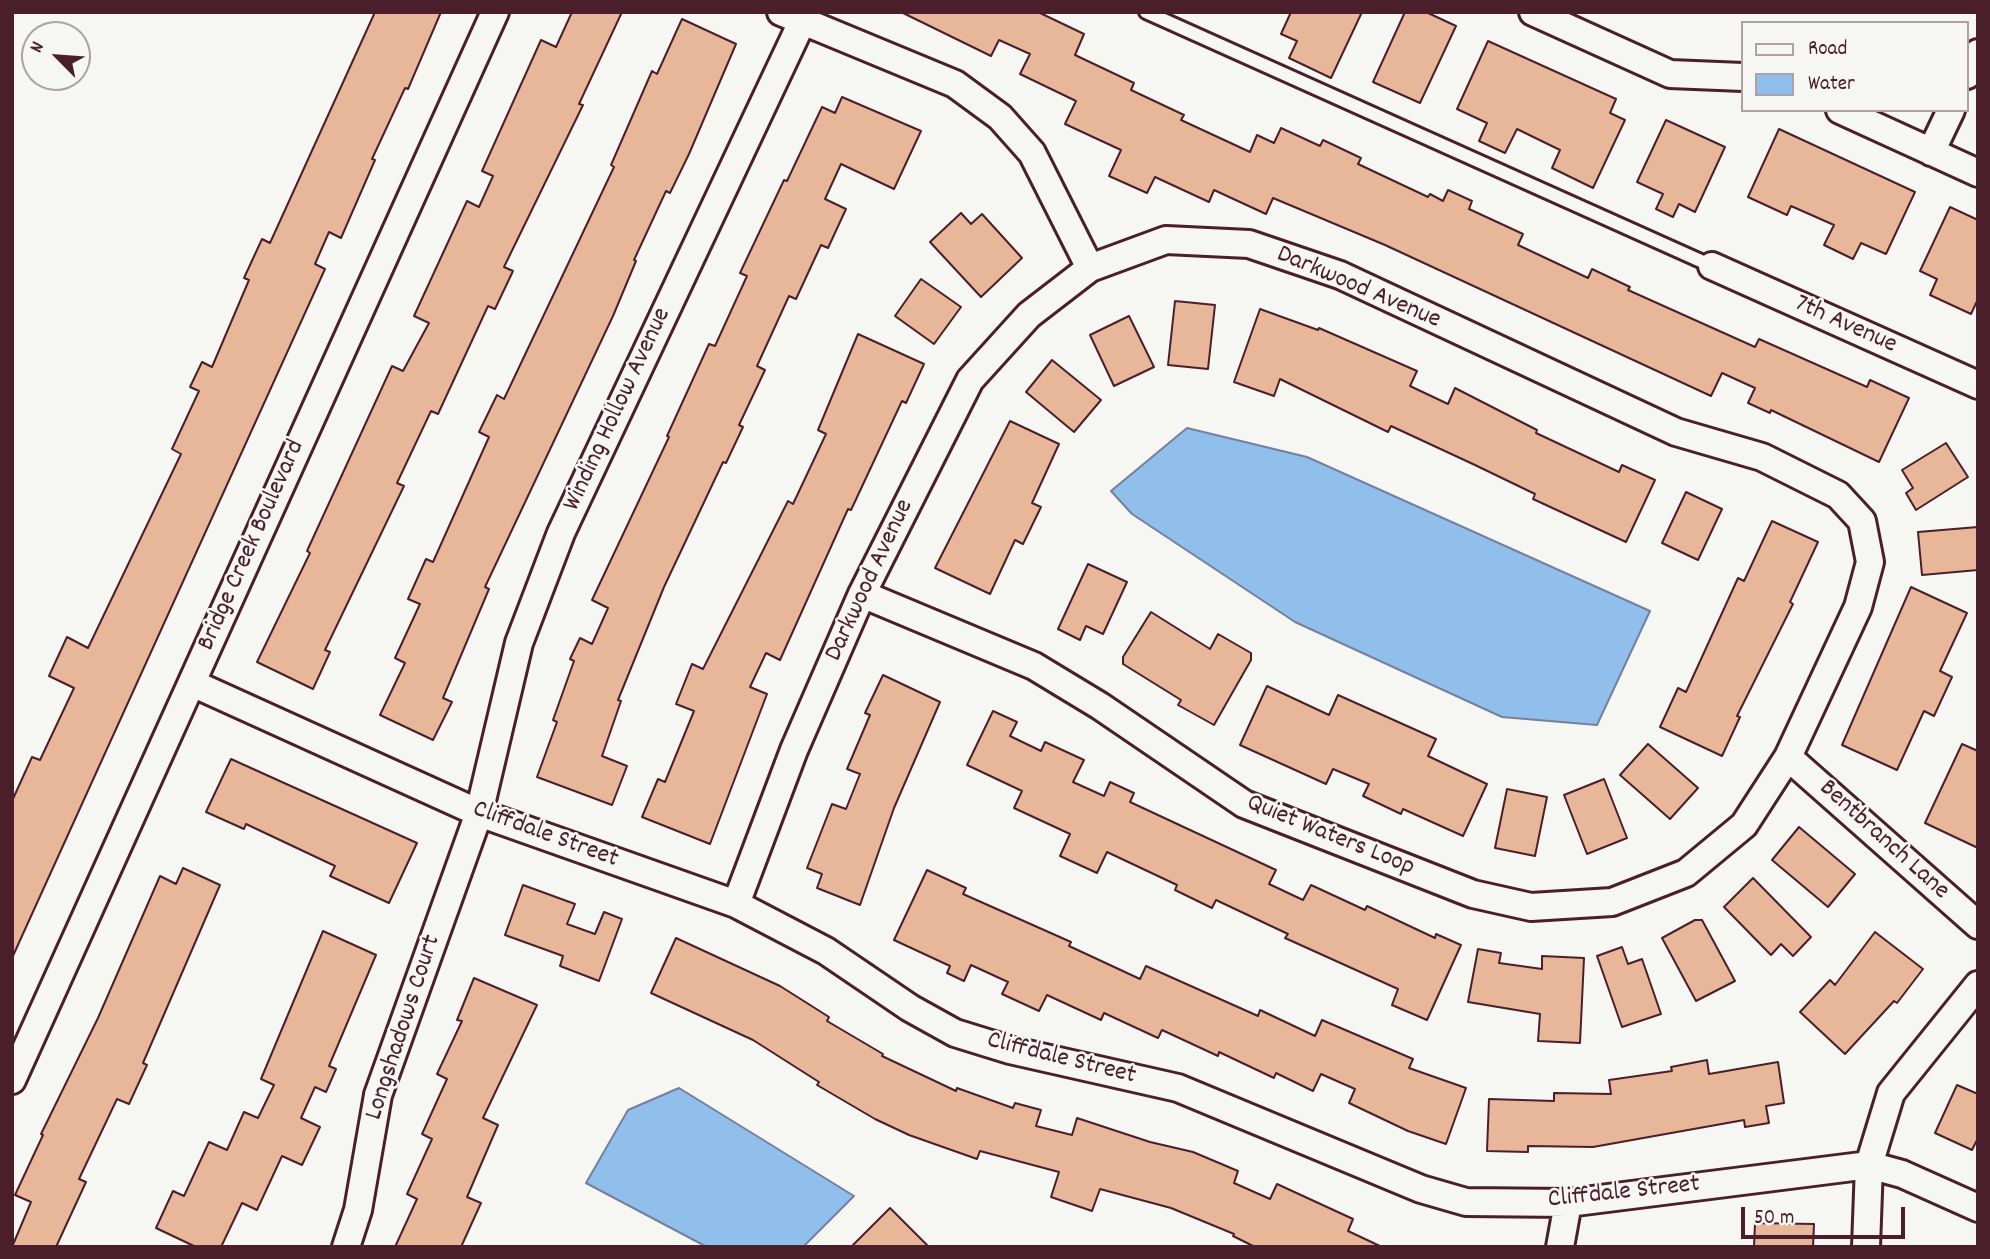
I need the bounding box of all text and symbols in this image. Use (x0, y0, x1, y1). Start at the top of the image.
north arrow (21, 21, 91, 91)
legend (1742, 21, 1969, 112)
text: Road (1808, 35, 1847, 65)
text: N (24, 38, 53, 58)
text: Water (1808, 70, 1855, 100)
street label: Darkwood Avenue (1271, 240, 1445, 338)
street label: 7th Avenue (1789, 290, 1901, 362)
street label: Winding Hollow Avenue (558, 303, 680, 517)
street label: Bridge Creek Boulevard (193, 436, 313, 656)
street label: Darkwood Avenue (820, 495, 922, 667)
street label: Bentbranch Lane (1811, 774, 1955, 908)
street label: Quiet Waters Loop (1241, 789, 1419, 885)
street label: Cliffdale Street (468, 795, 622, 877)
street label: Longshadows Court (360, 931, 450, 1125)
street label: Cliffdale Street (983, 1026, 1139, 1094)
street label: Cliffdale Street (1547, 1171, 1701, 1217)
scale bar (1745, 1192, 1910, 1236)
text: 50 m (1754, 1204, 1794, 1234)

